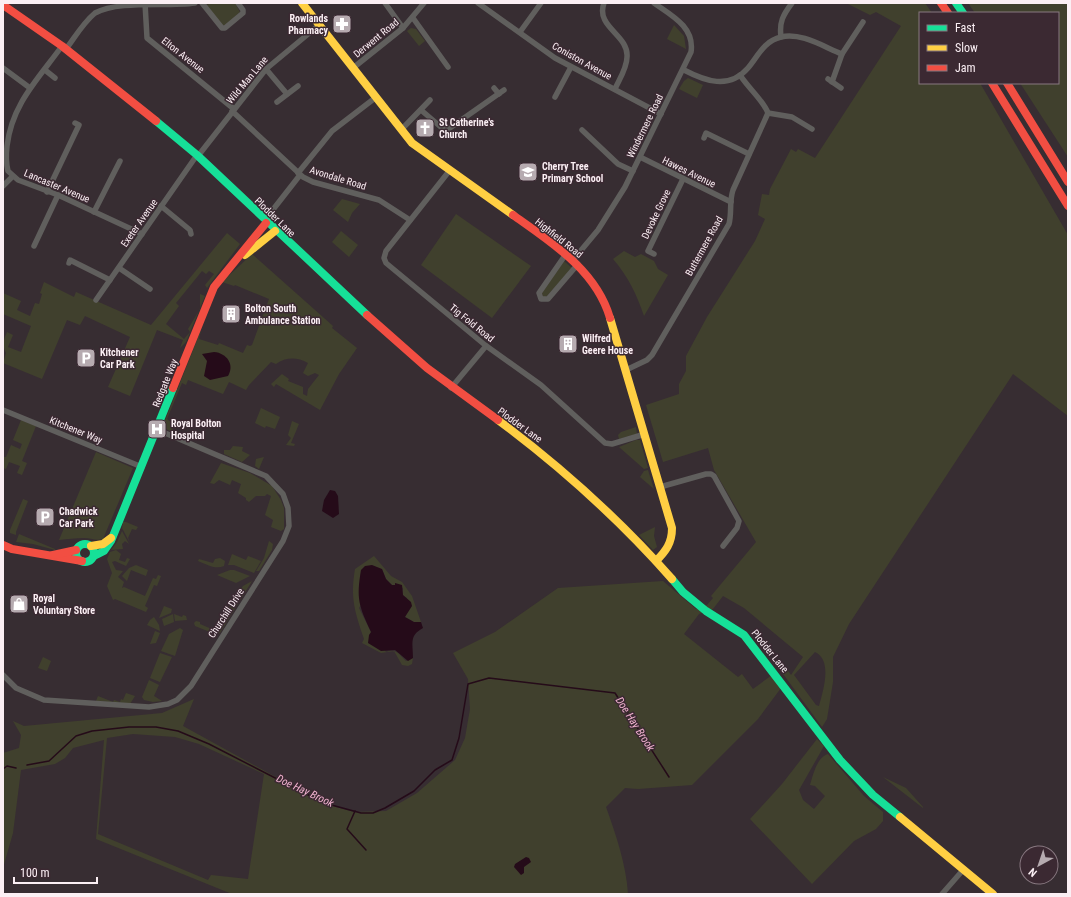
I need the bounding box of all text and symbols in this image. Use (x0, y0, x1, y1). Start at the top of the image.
legend (919, 12, 1059, 84)
place label: Rowlands Pharmacy (288, 13, 329, 36)
pharmacy icon: Rowlands Pharmacy (331, 13, 353, 35)
street label: Derwent Road (351, 16, 401, 60)
text: Fast (955, 21, 976, 35)
street label: Elton Avenue (159, 35, 207, 75)
street label: Coniston Avenue (550, 40, 614, 82)
text: Slow (955, 41, 978, 55)
street label: Wild Man Lane (224, 54, 270, 106)
text: Jam (955, 61, 976, 75)
street label: Windermere Road (625, 92, 665, 160)
church icon: St Catherine's Church (414, 117, 436, 139)
place label: St Catherine's Church (439, 117, 495, 140)
street label: Hawes Avenue (661, 154, 718, 190)
school or university icon: Cherry Tree Primary School (517, 161, 539, 183)
place label: Cherry Tree Primary School (542, 161, 603, 184)
street label: Avondale Road (308, 164, 368, 192)
street label: Lancaster Avenue (23, 167, 92, 205)
street label: Devoke Grove (639, 187, 673, 241)
street label: Plodder Lane (253, 195, 298, 239)
street label: Exeter Avenue (119, 197, 160, 249)
street label: Buttermere Road (683, 214, 725, 278)
street label: Highfield Road (533, 216, 585, 260)
street label: Tig Fold Road (448, 302, 497, 344)
building icon: Bolton South Ambulance Station (220, 303, 242, 325)
place label: Bolton South Ambulance Station (245, 303, 321, 326)
building icon: Wilfred Geere House (557, 333, 579, 355)
place label: Wilfred Geere House (582, 333, 633, 356)
parking icon: Kitchener Car Park (75, 347, 97, 369)
place label: Kitchener Car Park (100, 347, 139, 370)
street label: Redgate Way (150, 357, 180, 409)
street label: Plodder Lane (496, 405, 544, 445)
street label: Kitchener Way (48, 414, 104, 446)
hospital icon: Royal Bolton Hospital (146, 418, 168, 440)
place label: Royal Bolton Hospital (171, 418, 221, 441)
parking icon: Chadwick Car Park (34, 506, 56, 528)
place label: Chadwick Car Park (59, 506, 98, 529)
street label: Churchill Drive (206, 586, 246, 640)
shop icon: Royal Voluntary Store (8, 593, 30, 615)
place label: Royal Voluntary Store (33, 593, 95, 616)
street label: Plodder Lane (749, 627, 791, 675)
water label: Doe Hay Brook (613, 694, 657, 754)
water label: Doe Hay Brook (274, 772, 336, 810)
north arrow (1019, 845, 1059, 885)
scale bar (14, 859, 97, 885)
text: N (1026, 865, 1040, 879)
text: 100 m (20, 866, 50, 880)

